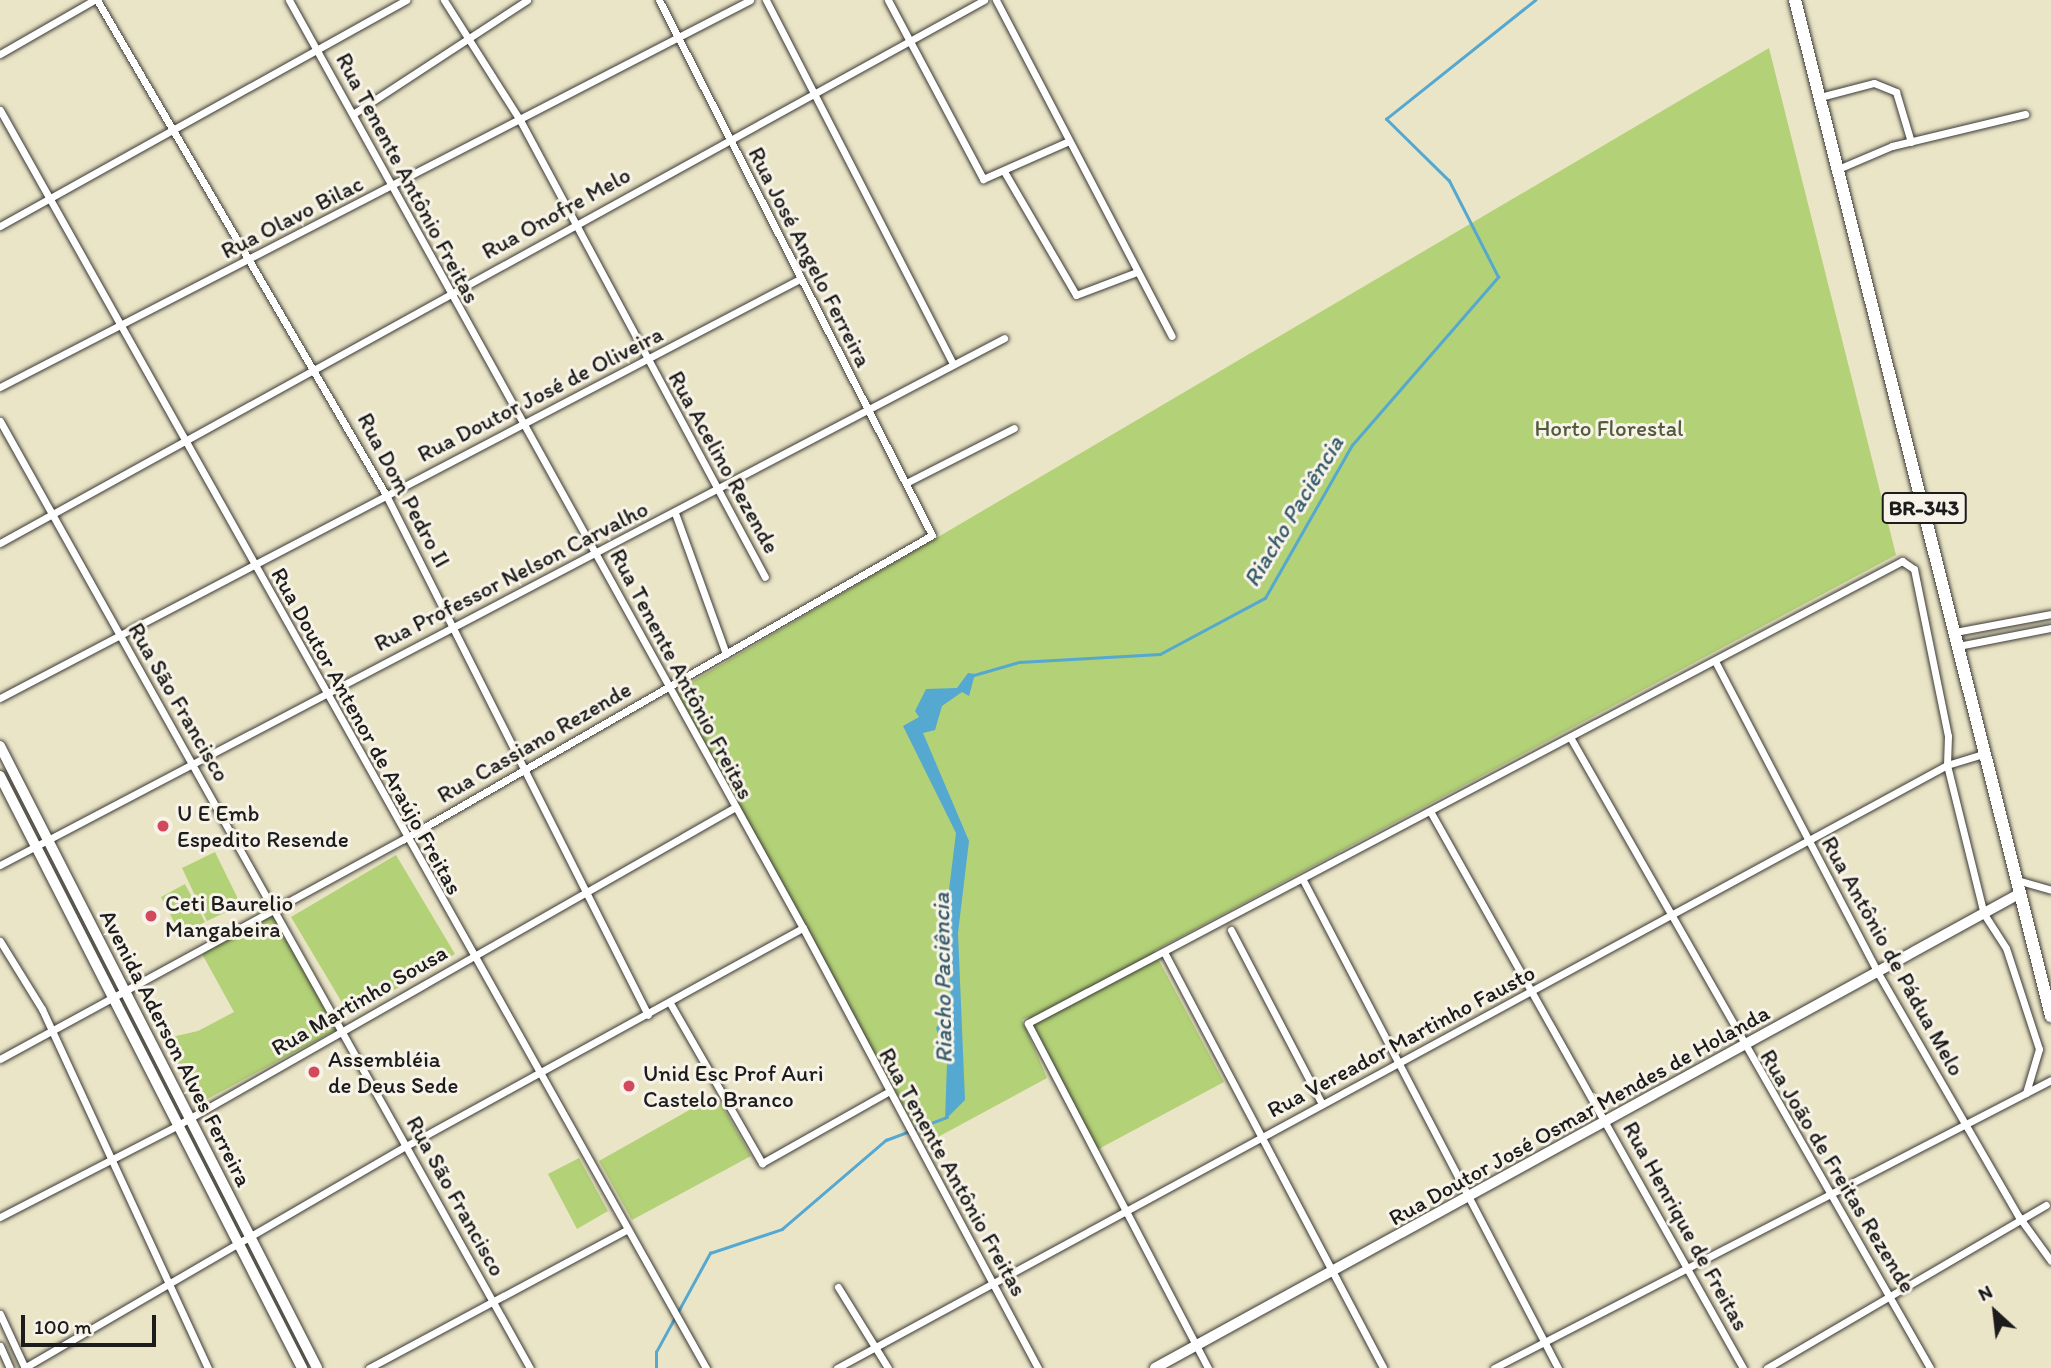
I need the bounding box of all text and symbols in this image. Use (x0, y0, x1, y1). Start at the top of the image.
street label: Rua Tenente Antônio Freitas (331, 49, 485, 307)
street label: Rua José Angelo Ferreira (742, 142, 878, 372)
street label: Rua Onofre Melo (477, 161, 635, 265)
street label: Rua Olavo Bilac (217, 170, 367, 264)
street label: Rua Doutor José de Oliveira (413, 320, 667, 468)
street label: Rua Acelino Rezende (662, 366, 786, 558)
street label: Rua Dom Pedro II (352, 408, 456, 572)
park label: Horto Florestal (1534, 414, 1684, 442)
water label: Riacho Paciência (1237, 431, 1349, 591)
road number: BR-343 (1880, 490, 1968, 526)
street label: Rua Professor Nelson Carvalho (369, 495, 653, 657)
street label: Rua Tenente Antônio Freitas (605, 545, 759, 803)
street label: Rua Doutor Antenor de Araújo Freitas (265, 562, 469, 900)
street label: Rua São Francisco (122, 618, 236, 786)
street label: Rua Cassiano Rezende (432, 675, 636, 809)
place label: U E Emb Espedito Resende (177, 799, 348, 853)
marker: U E Emb Espedito Resende (155, 818, 171, 834)
street label: Rua Antônio de Pádua Melo (1816, 832, 1970, 1080)
place label: Ceti Baurelio Mangabeira (165, 889, 294, 943)
water label: Riacho Paciência (926, 893, 958, 1063)
street label: Avenida Aderson Alves Ferreira (94, 905, 258, 1191)
marker: Ceti Baurelio Mangabeira (143, 908, 159, 924)
street label: Rua Martinho Sousa (266, 938, 452, 1062)
street label: Rua Vereador Martinho Fausto (1262, 959, 1540, 1123)
street label: Rua Doutor José Osmar Mendes de Holanda (1385, 999, 1773, 1231)
street label: Rua Tenente Antônio Freitas (874, 1044, 1032, 1300)
street label: Rua João de Freitas Rezende (1754, 1044, 1922, 1298)
place label: Assembléia de Deus Sede (328, 1045, 458, 1099)
place label: Unid Esc Prof Auri Castelo Branco (643, 1059, 823, 1113)
marker: Assembléia de Deus Sede (306, 1064, 322, 1080)
marker: Unid Esc Prof Auri Castelo Branco (621, 1078, 637, 1094)
street label: Rua São Francisco (401, 1111, 511, 1281)
street label: Rua Henrique de Freitas (1617, 1116, 1755, 1336)
north arrow (1960, 1277, 2030, 1347)
text: N (1974, 1280, 1996, 1306)
scale bar (24, 1302, 159, 1346)
text: 100 m (34, 1314, 92, 1339)

